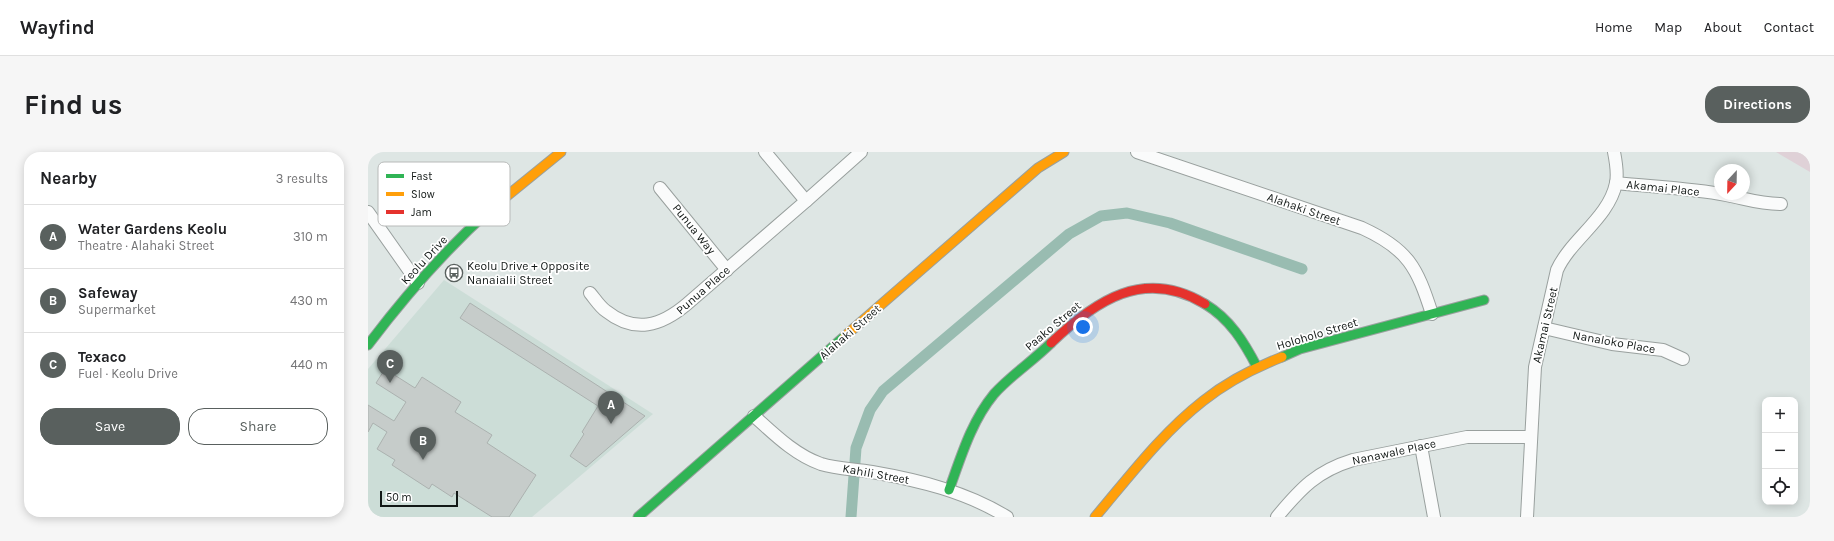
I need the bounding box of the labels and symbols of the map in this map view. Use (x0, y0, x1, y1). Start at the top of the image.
legend (378, 162, 510, 226)
north arrow (1714, 164, 1750, 200)
text: Fast (411, 170, 432, 183)
street label: Akamai Place (1626, 177, 1700, 199)
text: Slow (411, 188, 435, 201)
street label: Alahaki Street (1265, 190, 1343, 228)
street label: Punua Way (670, 201, 719, 257)
text: Jam (411, 206, 432, 219)
street label: Keolu Drive (398, 233, 450, 287)
place label: Keolu Drive + Opposite Nanaialii Street (467, 259, 589, 287)
bus stop icon: Keolu Drive + Opposite Nanaialii Street (444, 263, 464, 283)
street label: Punua Place (673, 263, 733, 317)
street label: Akamai Street (1529, 285, 1561, 364)
street label: Paako Street (1022, 298, 1084, 354)
street label: Alahaki Street (816, 301, 884, 362)
street label: Holoholo Street (1275, 315, 1360, 353)
your location (1073, 317, 1093, 337)
street label: Nanaloko Place (1572, 328, 1656, 356)
pin: C (377, 350, 403, 383)
pin: A (598, 391, 624, 424)
pin: B (410, 427, 436, 460)
street label: Nanawale Place (1351, 436, 1437, 468)
street label: Kahili Street (842, 461, 911, 487)
scale bar (380, 489, 458, 508)

